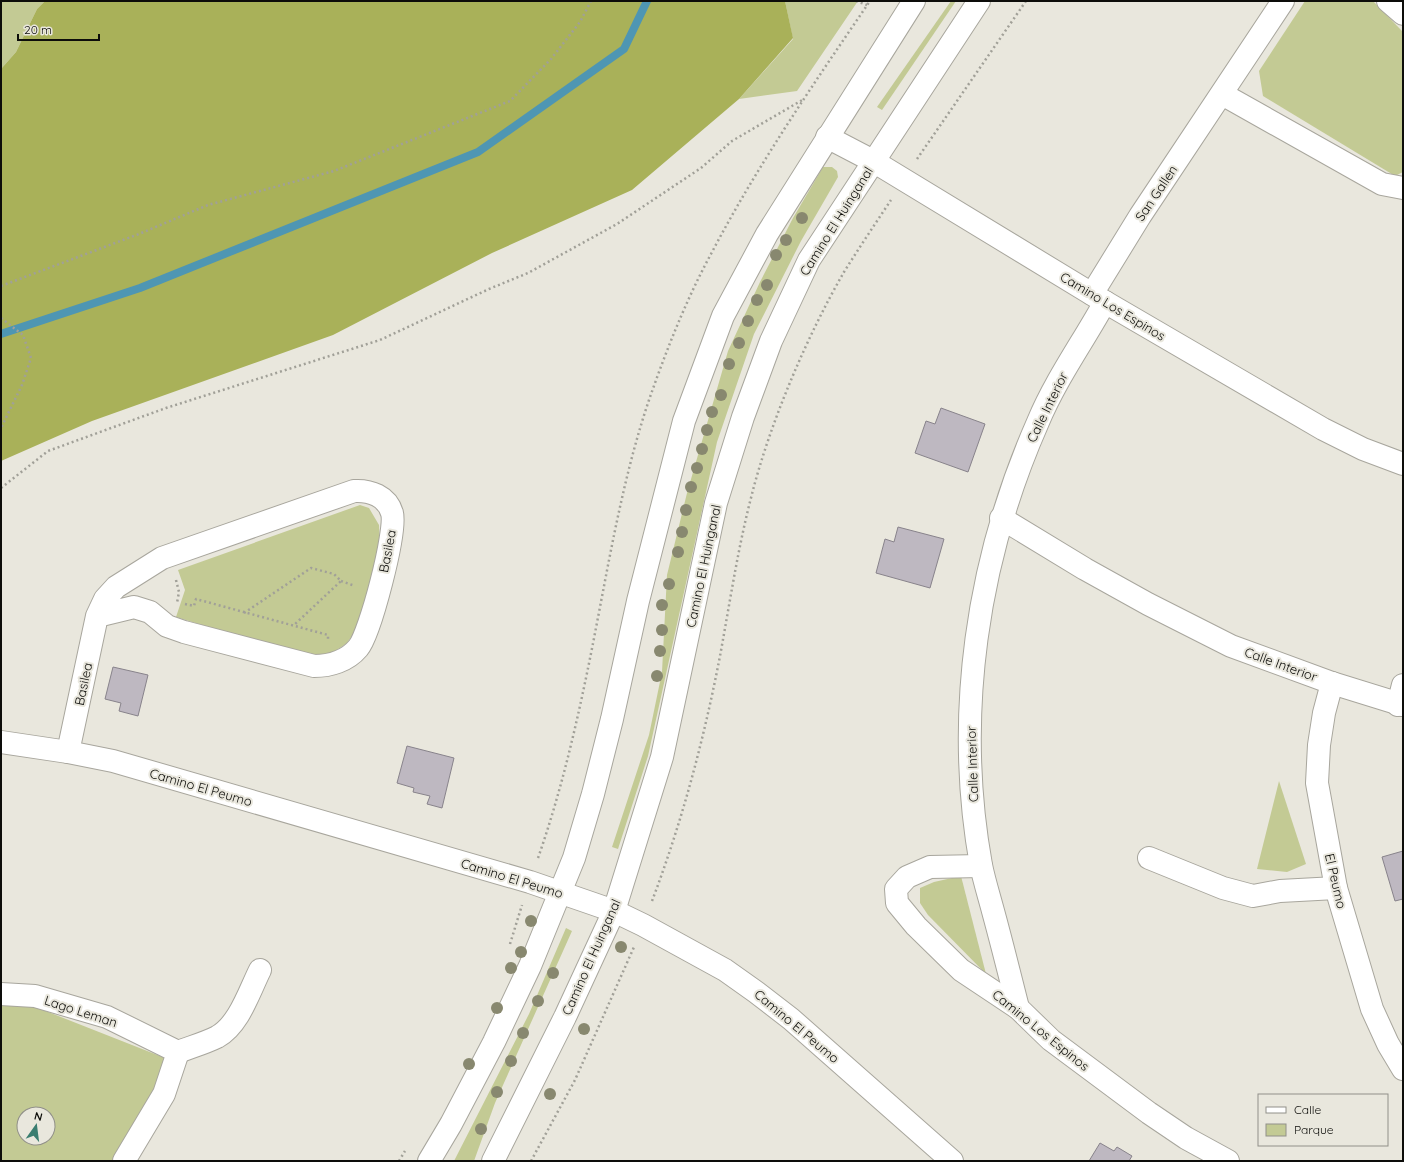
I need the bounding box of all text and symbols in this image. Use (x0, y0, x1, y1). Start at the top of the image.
scale bar (18, 16, 99, 42)
text: 20 m (24, 22, 52, 37)
street label: San Gallen (1131, 162, 1181, 224)
street label: Camino El Huinganal (796, 164, 876, 278)
street label: Camino Los Espinos (1057, 268, 1169, 344)
street label: Calle Interior (1023, 369, 1071, 445)
street label: Camino El Huinganal (682, 503, 724, 629)
street label: Basilea (375, 528, 399, 574)
street label: Calle Interior (1242, 643, 1320, 685)
street label: Basilea (71, 661, 95, 707)
street label: Calle Interior (963, 726, 981, 802)
street label: Camino El Peumo (148, 765, 254, 809)
street label: El Peumo (1322, 852, 1350, 910)
street label: Camino El Peumo (459, 855, 565, 901)
street label: Camino El Huinganal (558, 897, 624, 1017)
street label: Camino El Peumo (751, 986, 843, 1066)
street label: Camino Los Espinos (989, 986, 1093, 1074)
street label: Lago Leman (43, 992, 119, 1030)
legend (1258, 1094, 1388, 1146)
text: Calle (1294, 1102, 1322, 1117)
north arrow (16, 1106, 56, 1146)
text: N (33, 1109, 44, 1124)
text: Parque (1294, 1122, 1334, 1137)

